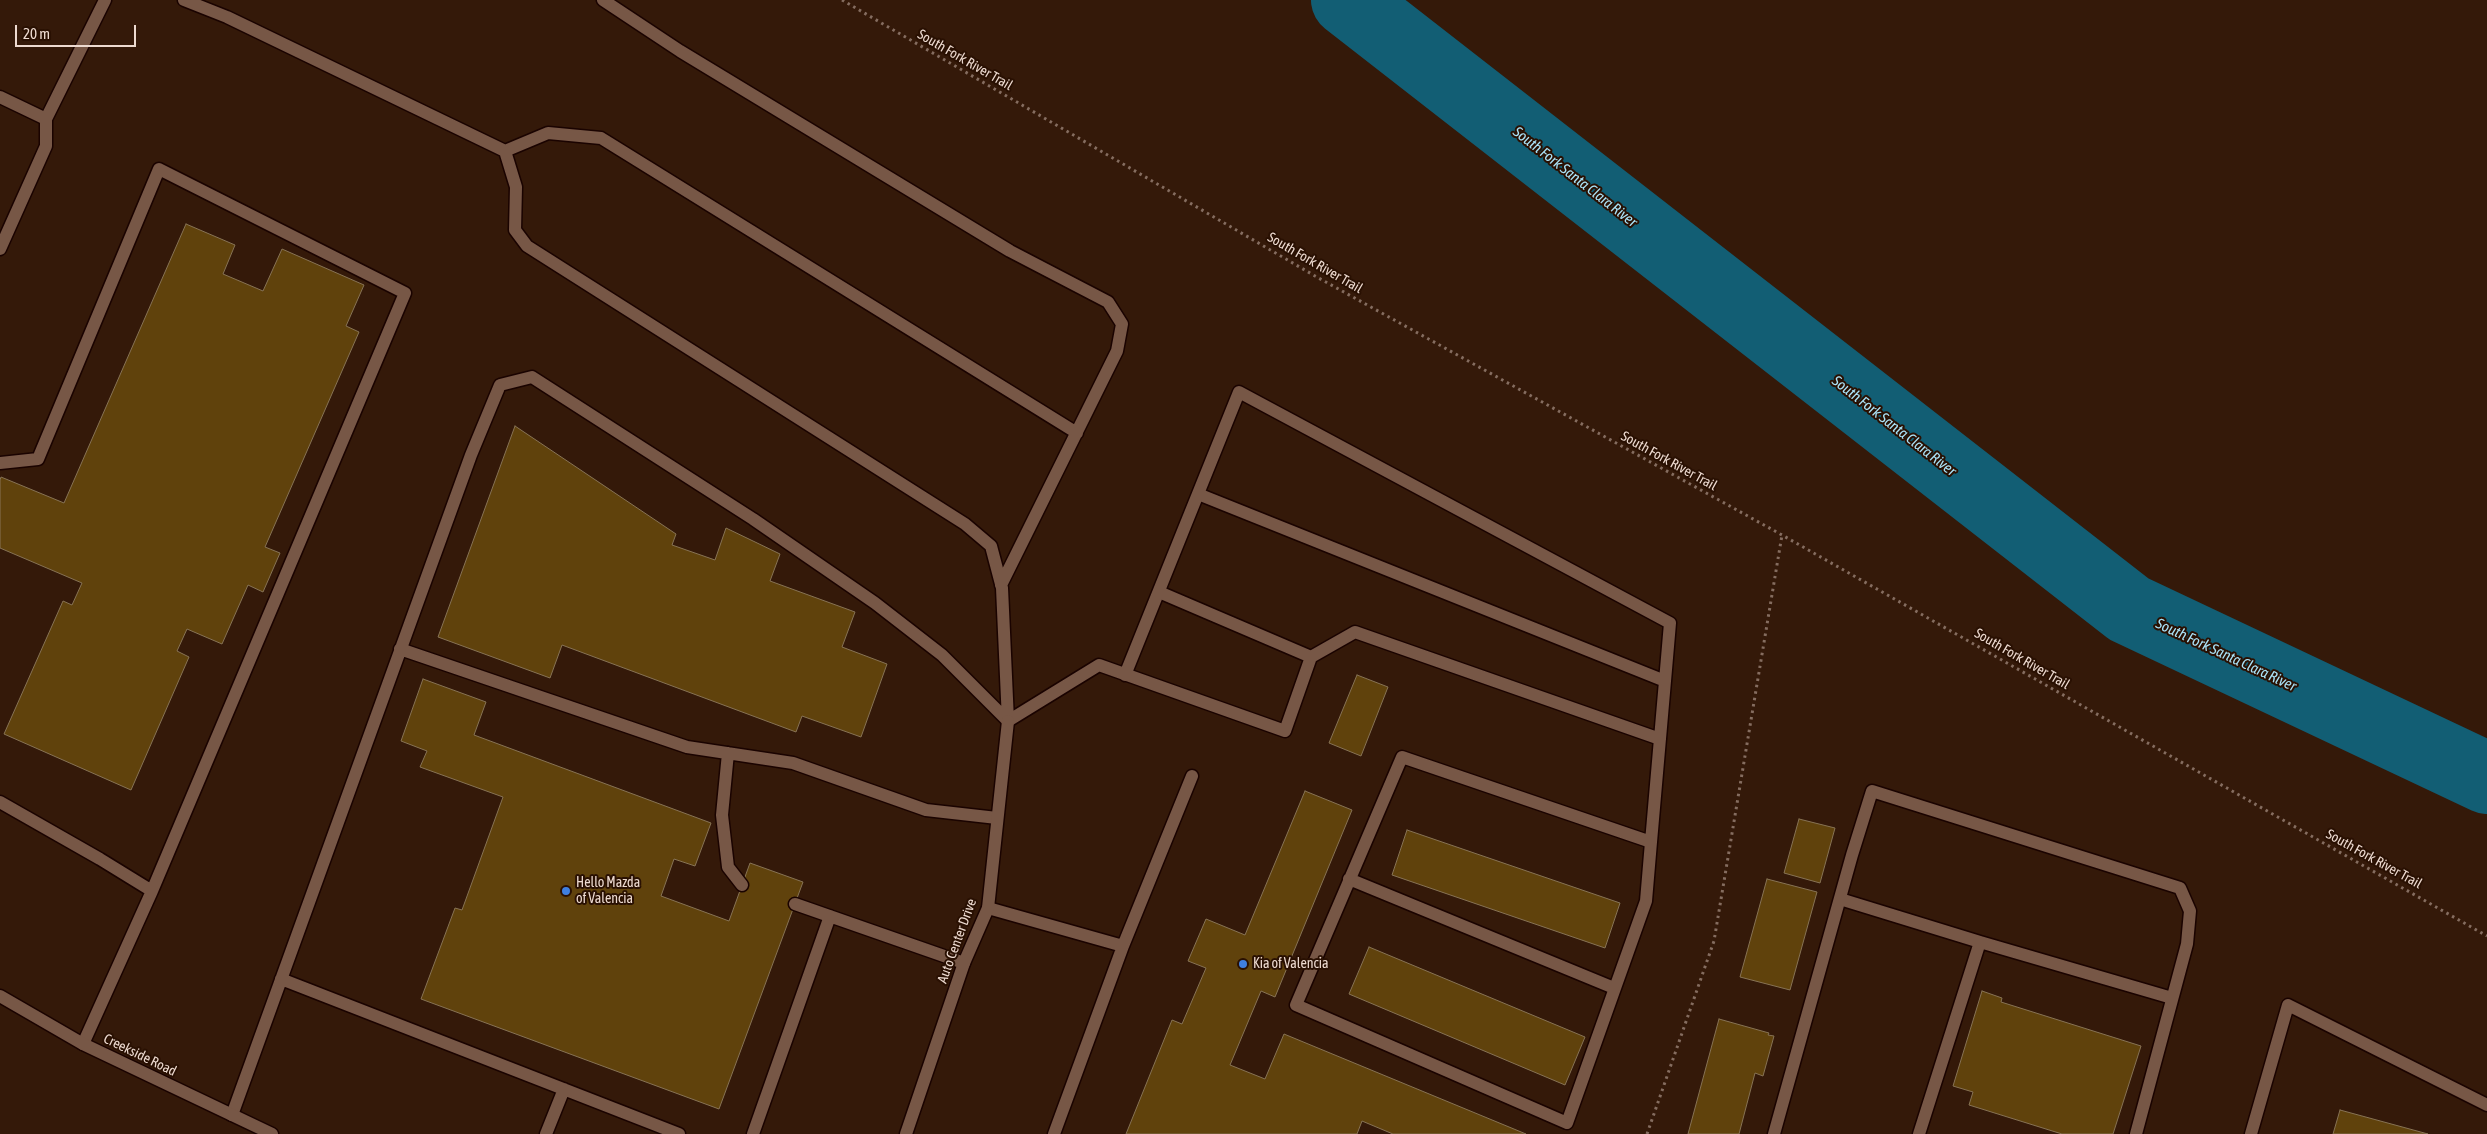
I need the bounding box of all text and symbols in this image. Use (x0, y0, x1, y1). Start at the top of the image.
scale bar (18, 15, 139, 47)
text: 20 m (23, 25, 50, 42)
street label: South Fork River Trail (914, 26, 1016, 94)
water label: South Fork Santa Clara River (1509, 123, 1641, 231)
street label: South Fork River Trail (1264, 229, 1366, 297)
water label: South Fork Santa Clara River (1828, 372, 1960, 480)
street label: South Fork River Trail (1618, 428, 1720, 494)
water label: South Fork Santa Clara River (2153, 615, 2299, 695)
street label: South Fork River Trail (1971, 625, 2073, 693)
street label: South Fork River Trail (2323, 826, 2425, 892)
place label: Hello Mazda of Valencia (576, 875, 640, 908)
marker: Hello Mazda of Valencia (560, 885, 572, 897)
street label: Auto Center Drive (934, 896, 980, 986)
place label: Kia of Valencia (1253, 956, 1328, 972)
marker: Kia of Valencia (1237, 958, 1249, 970)
street label: Creekside Road (101, 1030, 179, 1080)

